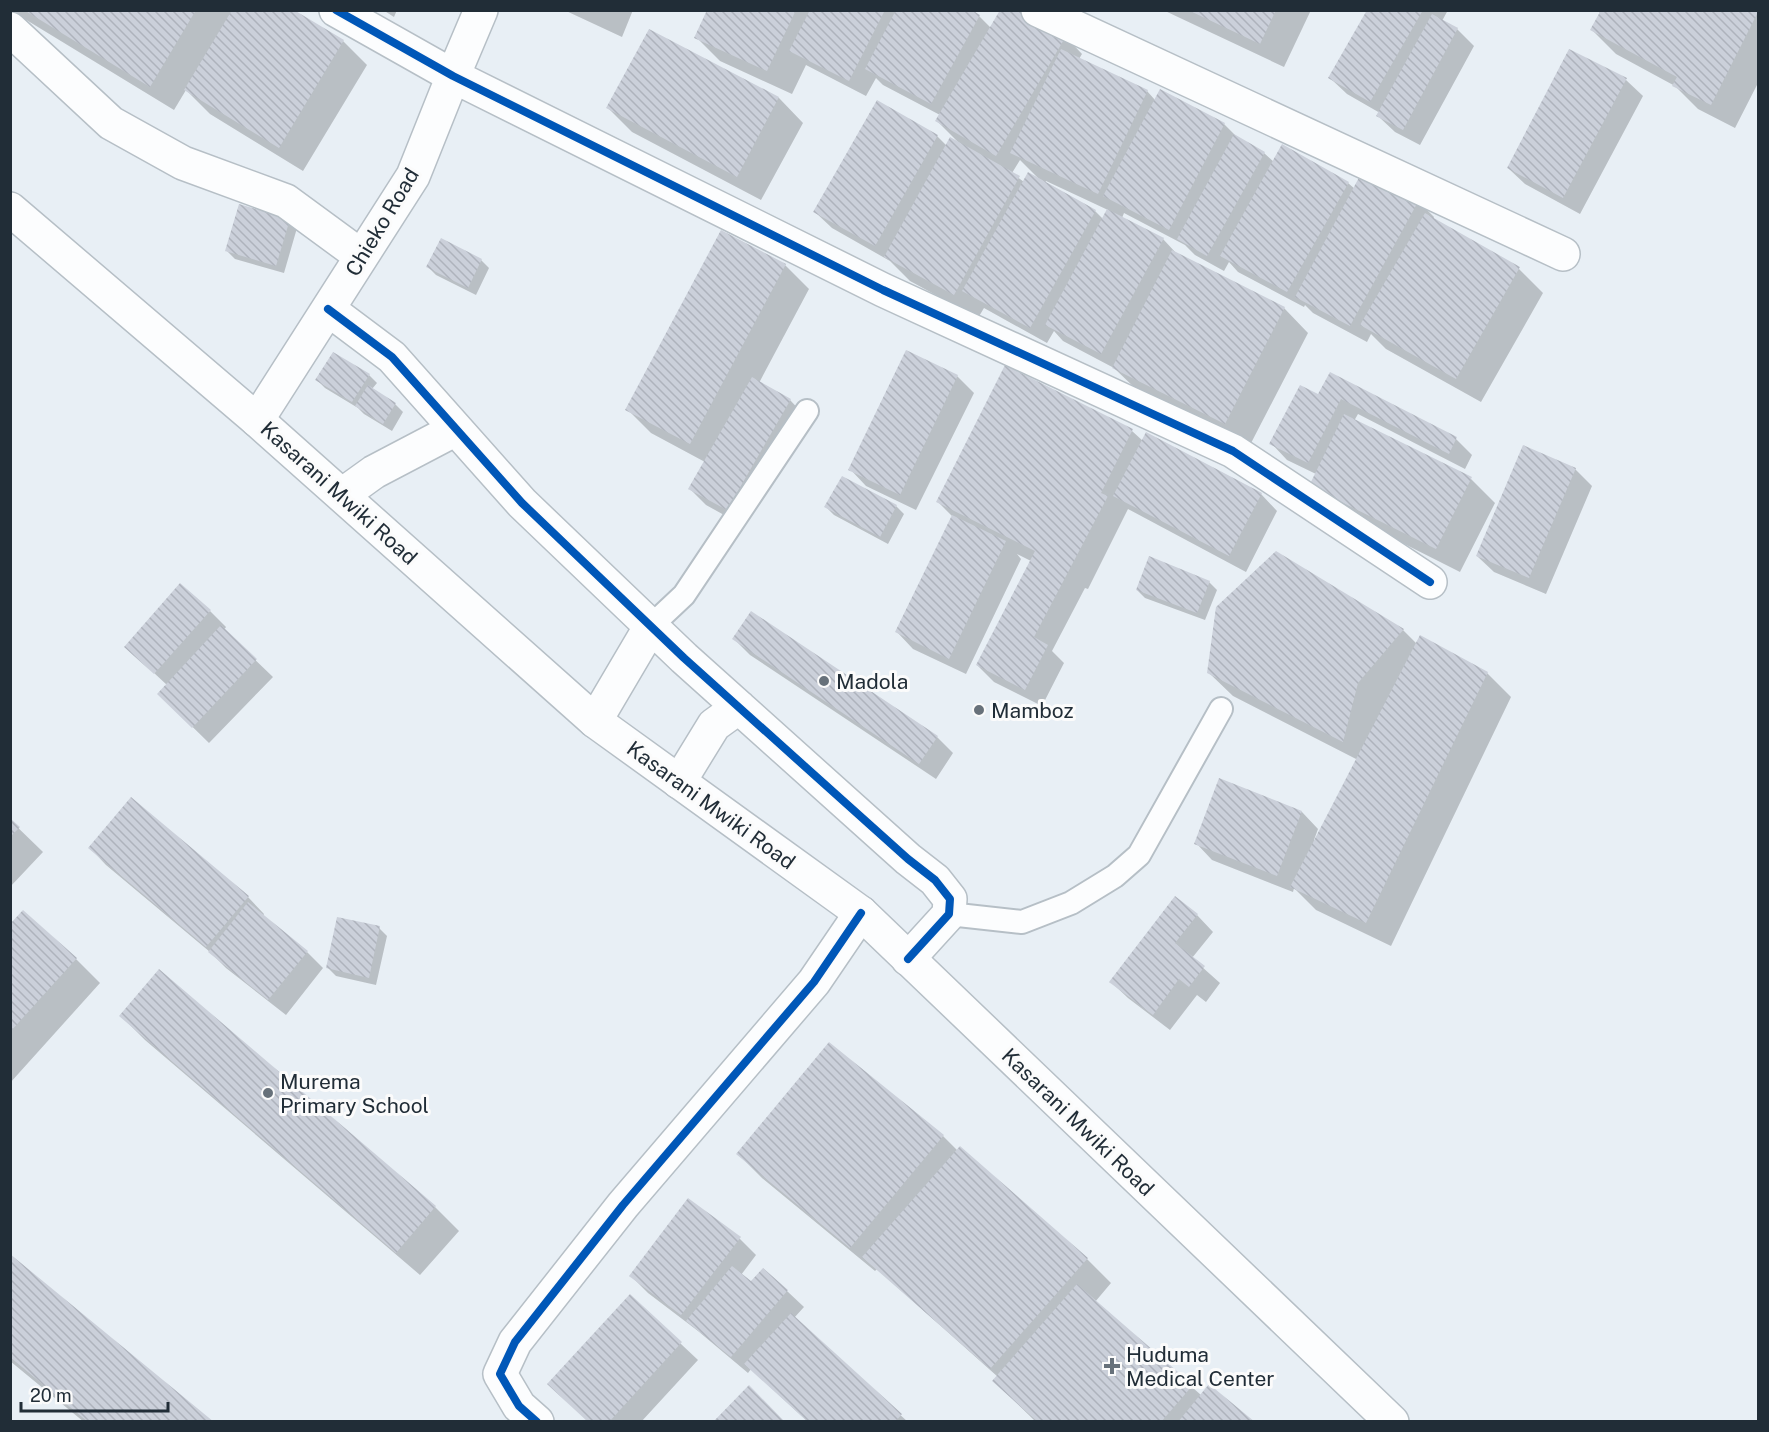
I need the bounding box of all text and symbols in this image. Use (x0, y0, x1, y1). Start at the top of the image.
street label: Chieko Road (340, 163, 424, 281)
street label: Kasarani Mwiki Road (256, 416, 422, 570)
place label: Madola (836, 669, 908, 694)
marker: Madola (817, 674, 831, 688)
place label: Mamboz (991, 698, 1074, 723)
marker: Mamboz (972, 703, 986, 717)
street label: Kasarani Mwiki Road (622, 736, 800, 874)
street label: Kasarani Mwiki Road (997, 1043, 1159, 1201)
place label: Murema Primary School (280, 1069, 429, 1118)
marker: Murema Primary School (261, 1086, 275, 1100)
place label: Huduma Medical Center (1126, 1342, 1275, 1391)
marker: Huduma Medical Center (1103, 1357, 1121, 1375)
scale bar (21, 1375, 168, 1413)
text: 20 m (30, 1385, 72, 1406)

